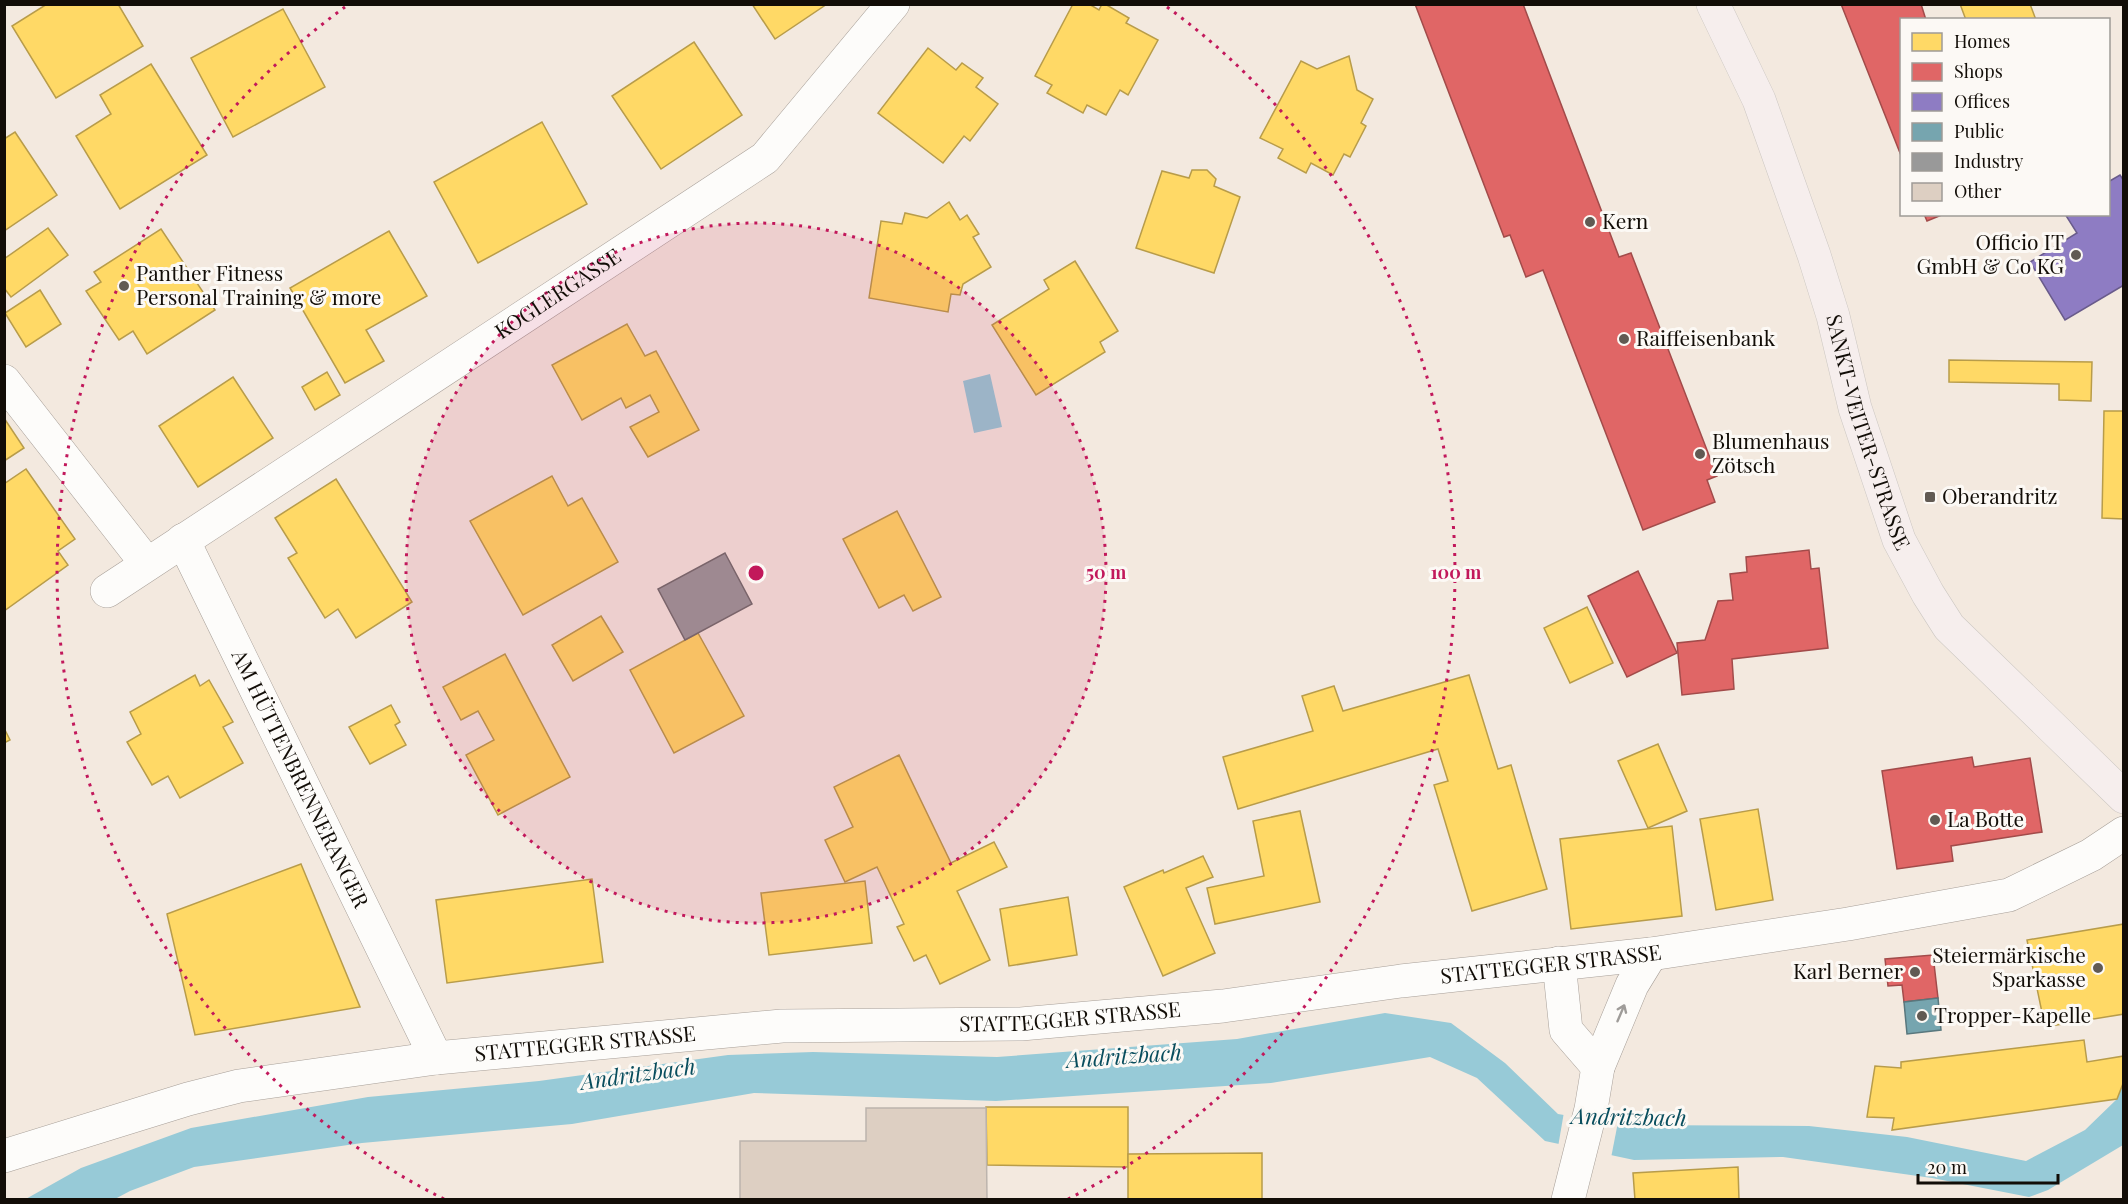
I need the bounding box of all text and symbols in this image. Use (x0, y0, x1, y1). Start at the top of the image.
legend (1900, 18, 2110, 216)
text: Homes (1954, 29, 2010, 53)
text: Shops (1954, 59, 2003, 83)
text: Offices (1954, 89, 2010, 113)
text: Public (1954, 119, 2004, 143)
text: Industry (1954, 149, 2023, 173)
text: Other (1954, 179, 2001, 203)
place label: Kern (1602, 206, 1649, 234)
marker: Kern (1583, 215, 1597, 229)
place label: Officio IT GmbH & Co KG (1917, 227, 2064, 279)
street label: KOGLERGASSE (489, 241, 625, 344)
marker: Officio IT GmbH & Co KG (2069, 248, 2083, 262)
place label: Panther Fitness Personal Training & more (136, 258, 382, 310)
marker: Panther Fitness Personal Training & more (117, 279, 131, 293)
street label: SANKT-VEITER-STRASSE (1821, 311, 1918, 554)
place label: Raiffeisenbank (1636, 323, 1776, 351)
marker: Raiffeisenbank (1617, 332, 1631, 346)
place label: Blumenhaus Zötsch (1712, 426, 1829, 478)
marker: Blumenhaus Zötsch (1693, 447, 1707, 461)
place label: Oberandritz (1942, 481, 2057, 509)
marker: Oberandritz (1923, 490, 1937, 504)
text: 50 m (1086, 560, 1127, 584)
text: 100 m (1431, 560, 1482, 584)
centre of rings (746, 563, 766, 583)
street label: AM HÜTTENBRENNERANGER (226, 643, 377, 912)
place label: La Botte (1947, 804, 2024, 832)
marker: La Botte (1928, 813, 1942, 827)
street label: STATTEGGER STRASSE (1439, 937, 1663, 989)
place label: Steiermärkische Sparkasse (1932, 940, 2086, 992)
place label: Karl Berner (1793, 956, 1904, 984)
marker: Steiermärkische Sparkasse (2091, 961, 2105, 975)
marker: Karl Berner (1908, 965, 1922, 979)
street label: STATTEGGER STRASSE (959, 994, 1182, 1037)
place label: Tropper-Kapelle (1934, 1000, 2091, 1028)
one-way arrow (1616, 1004, 1627, 1022)
marker: Tropper-Kapelle (1915, 1009, 1929, 1023)
street label: STATTEGGER STRASSE (473, 1018, 697, 1066)
water label: Andritzbach (1063, 1036, 1183, 1074)
water label: Andritzbach (577, 1050, 697, 1096)
water label: Andritzbach (1569, 1100, 1687, 1132)
scale bar (1918, 1147, 2058, 1185)
text: 20 m (1927, 1155, 1967, 1179)

